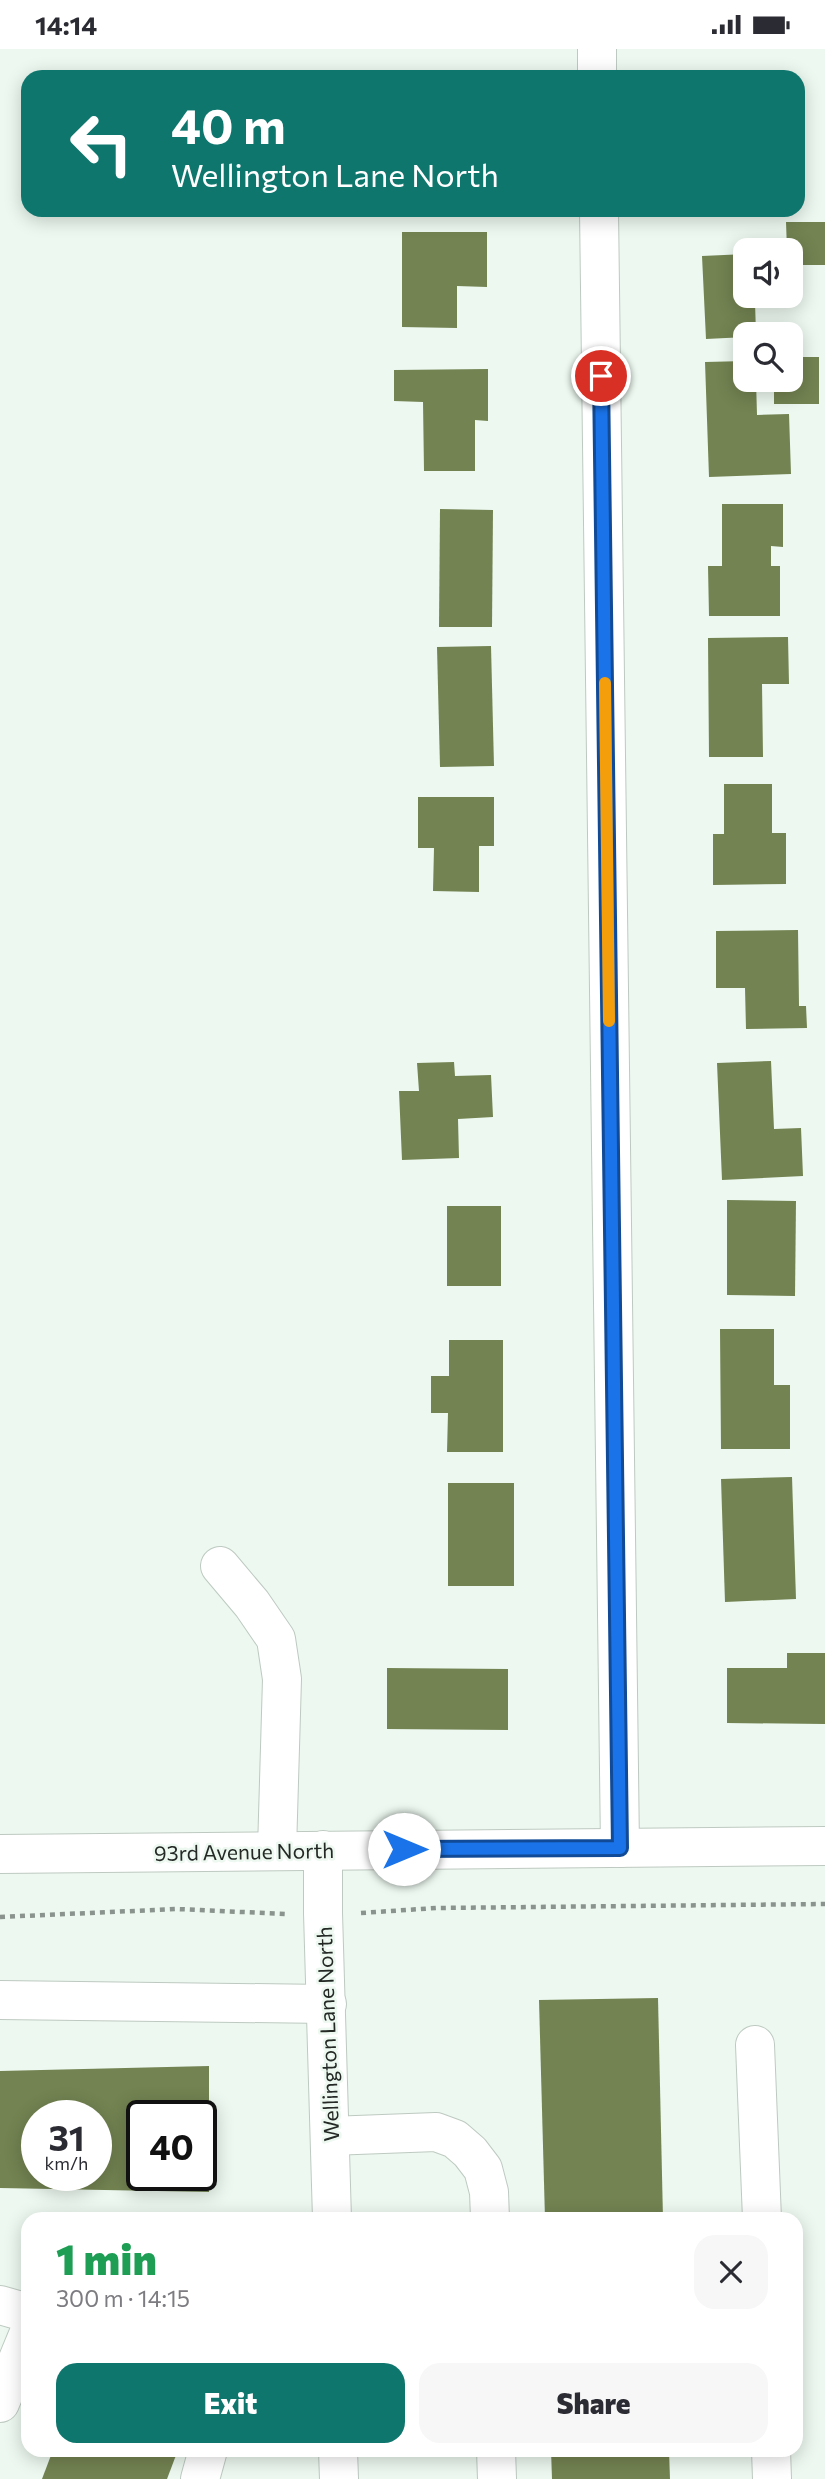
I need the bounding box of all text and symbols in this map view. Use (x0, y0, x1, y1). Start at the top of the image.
text: 14:14 (35, 9, 97, 40)
text: 40 m (171, 94, 286, 154)
icon: left (56, 98, 147, 189)
text: Wellington Lane North (171, 154, 499, 194)
map controls (733, 238, 803, 392)
button: sound (733, 238, 803, 308)
button: search (733, 322, 803, 392)
pin (571, 346, 631, 406)
icon: arrive (582, 357, 620, 395)
position arrow (367, 1812, 441, 1886)
street label: 93rd Avenue North (154, 1837, 334, 1865)
street label: Wellington Lane North (311, 1926, 343, 2142)
speed limit sign: 40 (126, 2100, 217, 2191)
text: 31 (48, 2115, 85, 2158)
text: km/h (45, 2152, 88, 2174)
text: 1 min (56, 2232, 157, 2284)
button: close (694, 2235, 768, 2309)
text: 300 m · 14:15 (56, 2284, 190, 2312)
button: Exit (56, 2363, 405, 2443)
button: Share (419, 2363, 768, 2443)

